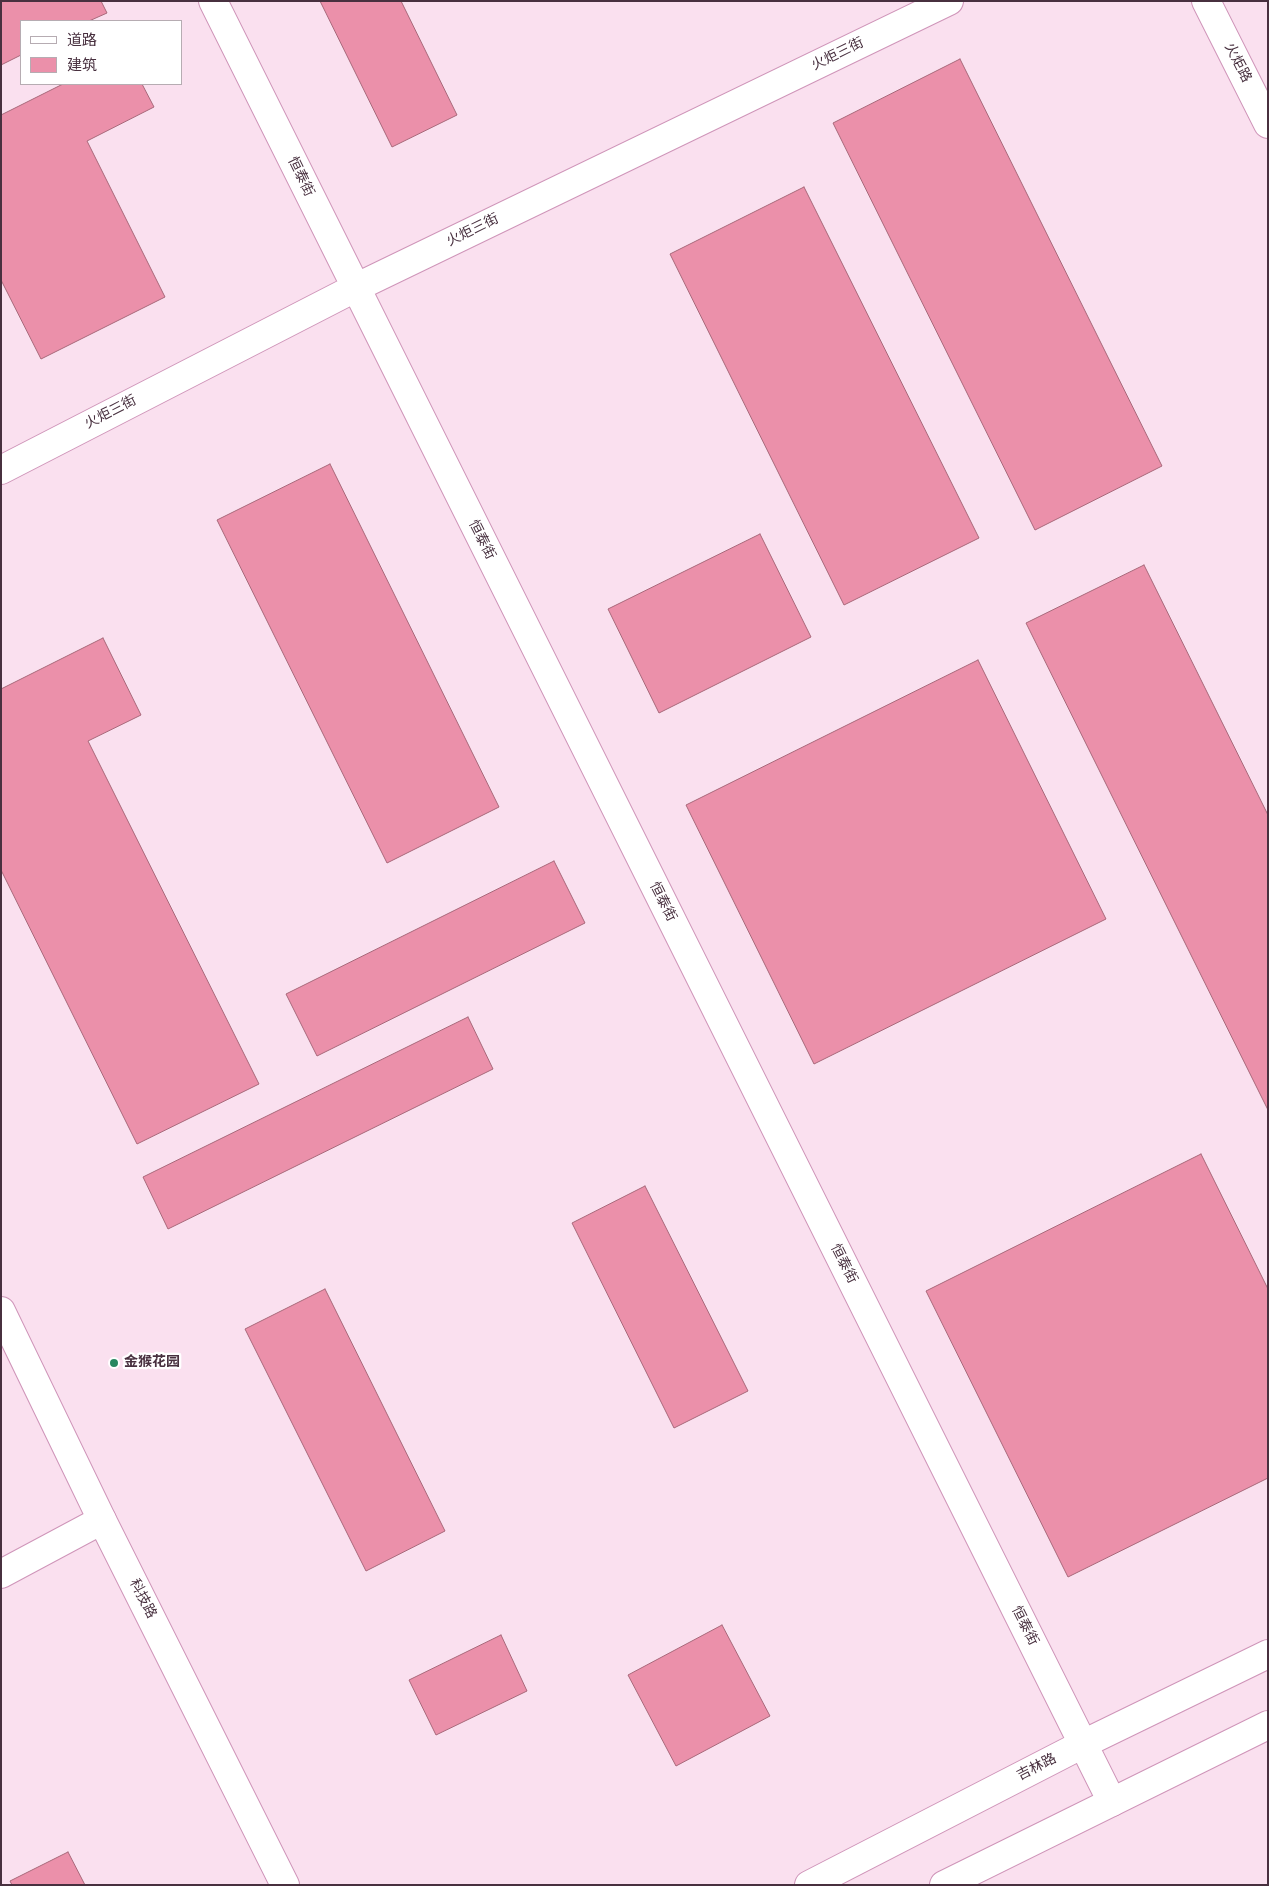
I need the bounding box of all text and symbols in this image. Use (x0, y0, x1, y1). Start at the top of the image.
legend (20, 20, 182, 85)
text: 道路 (67, 30, 97, 51)
street label: 火炬三街 (809, 35, 867, 75)
street label: 火炬路 (1220, 40, 1254, 86)
text: 建筑 (67, 55, 97, 76)
street label: 恒泰街 (283, 154, 317, 200)
street label: 火炬三街 (444, 211, 502, 251)
street label: 火炬三街 (82, 393, 140, 433)
street label: 恒泰街 (464, 517, 498, 563)
street label: 恒泰街 (645, 879, 679, 925)
street label: 恒泰街 (826, 1241, 860, 1287)
place label: 金猴花园 (124, 1355, 180, 1371)
marker: 金猴花园 (108, 1357, 120, 1369)
street label: 科技路 (125, 1576, 159, 1622)
street label: 恒泰街 (1007, 1603, 1041, 1649)
street label: 吉林路 (1014, 1751, 1060, 1785)

